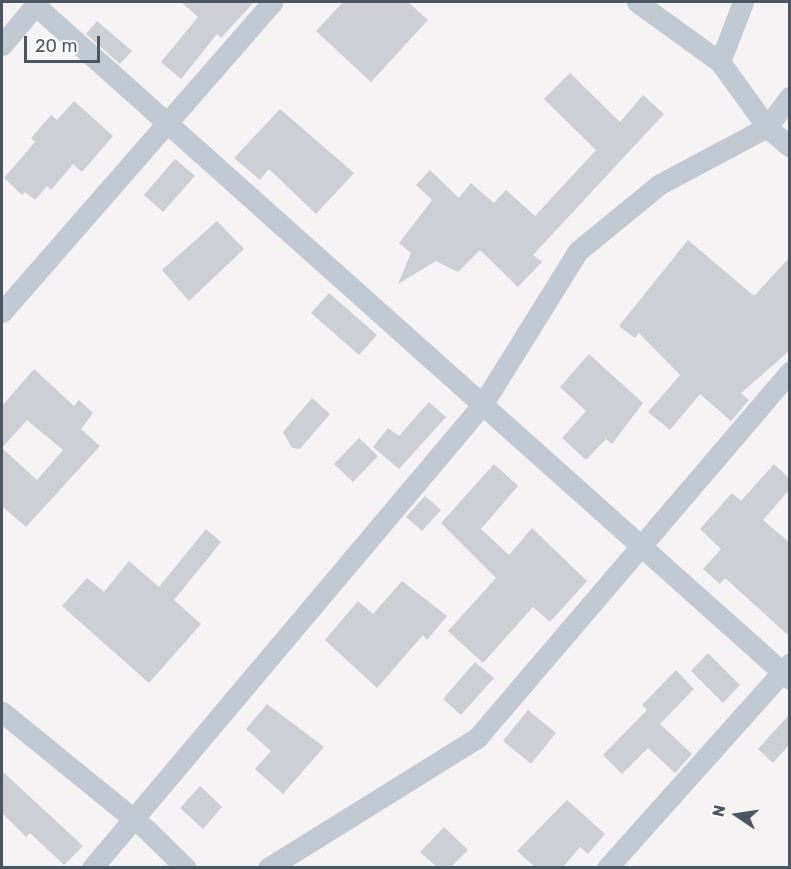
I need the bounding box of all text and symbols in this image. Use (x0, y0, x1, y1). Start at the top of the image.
scale bar (27, 24, 104, 62)
text: 20 m (35, 35, 77, 57)
north arrow (707, 785, 767, 845)
text: N (708, 803, 730, 819)

